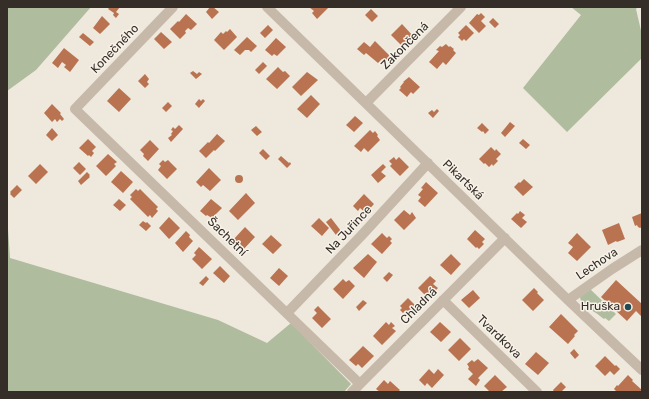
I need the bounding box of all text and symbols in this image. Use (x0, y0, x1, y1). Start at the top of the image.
street label: Zakončená (378, 19, 432, 73)
street label: Konečného (88, 22, 142, 76)
street label: Pikartská (440, 157, 486, 203)
street label: Na Juřince (323, 203, 375, 257)
street label: Šachetní (204, 215, 250, 259)
street label: Lechova (574, 245, 620, 283)
street label: Chladná (398, 285, 440, 327)
place label: Hruška (581, 300, 620, 314)
marker: Hruška (623, 302, 633, 312)
street label: Tvardkova (474, 312, 524, 362)

